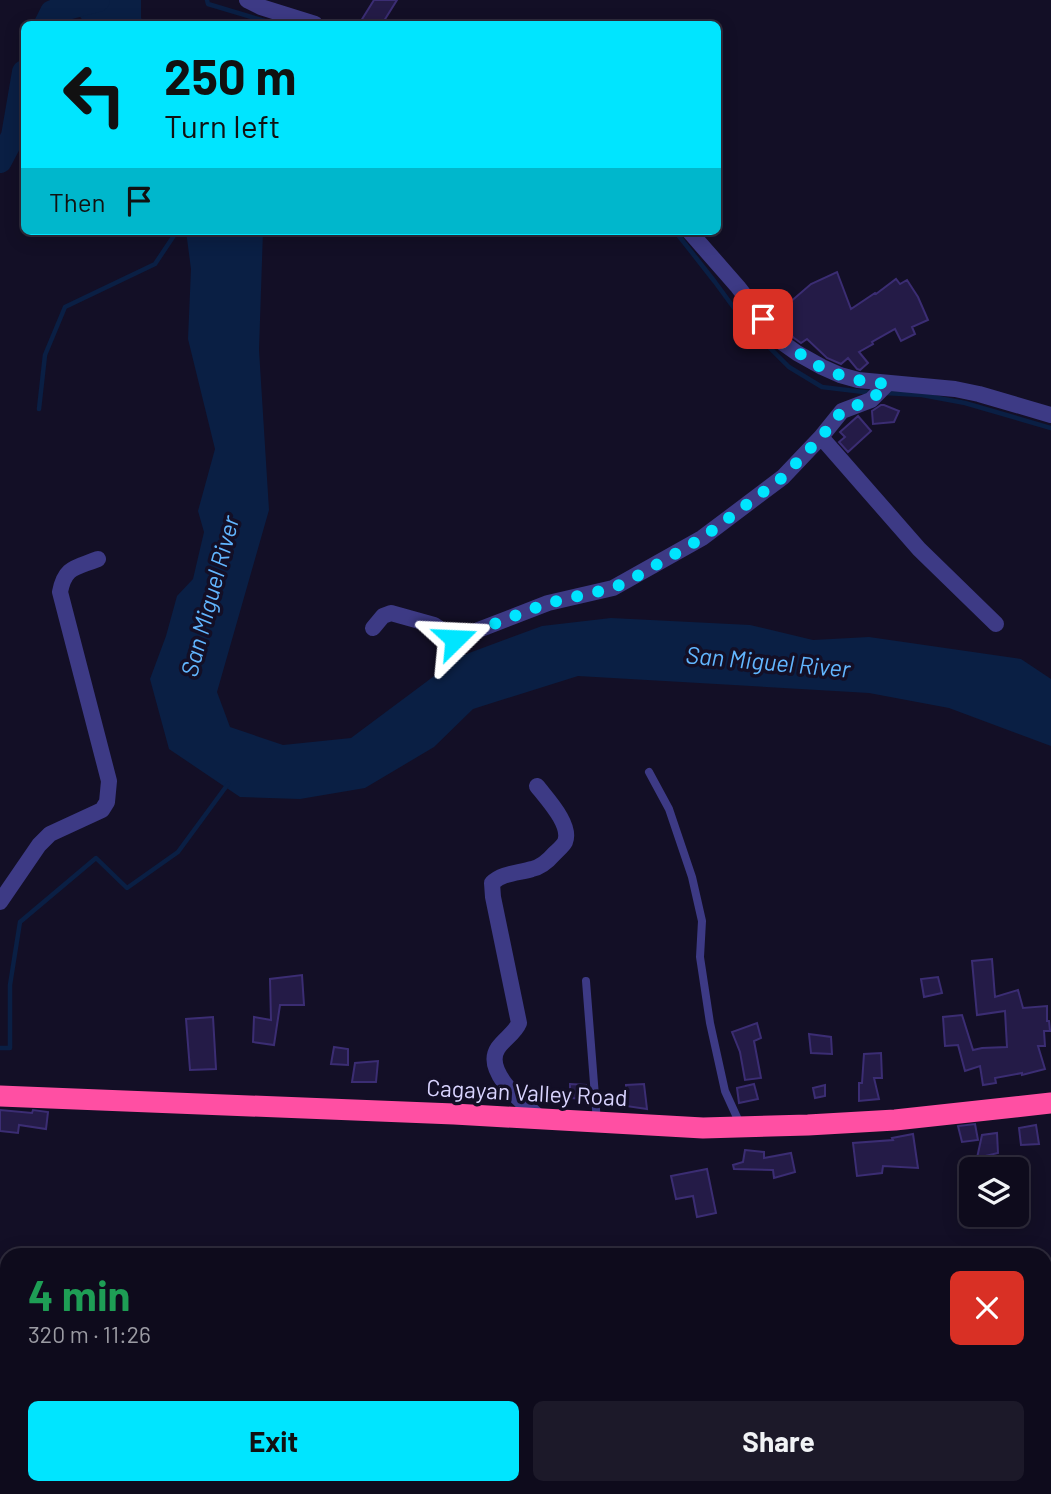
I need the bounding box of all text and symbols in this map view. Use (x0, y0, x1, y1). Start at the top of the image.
text: 250 m (164, 46, 297, 105)
icon: left (49, 49, 140, 140)
text: Turn left (164, 106, 281, 144)
icon: arrive (120, 182, 158, 220)
text: Then (49, 186, 106, 217)
pin (733, 289, 793, 349)
icon: arrive (744, 300, 782, 338)
water label: San Miguel River (174, 511, 245, 680)
position arrow (418, 602, 492, 676)
water label: San Miguel River (684, 639, 853, 683)
street label: Cagayan Valley Road (426, 1073, 628, 1111)
map controls (959, 1157, 1029, 1227)
button: layers (959, 1157, 1029, 1227)
text: 4 min (28, 1269, 131, 1319)
button: close (950, 1271, 1024, 1345)
text: 320 m · 11:26 (28, 1320, 151, 1348)
button: Exit (28, 1401, 519, 1481)
button: Share (533, 1401, 1024, 1481)

